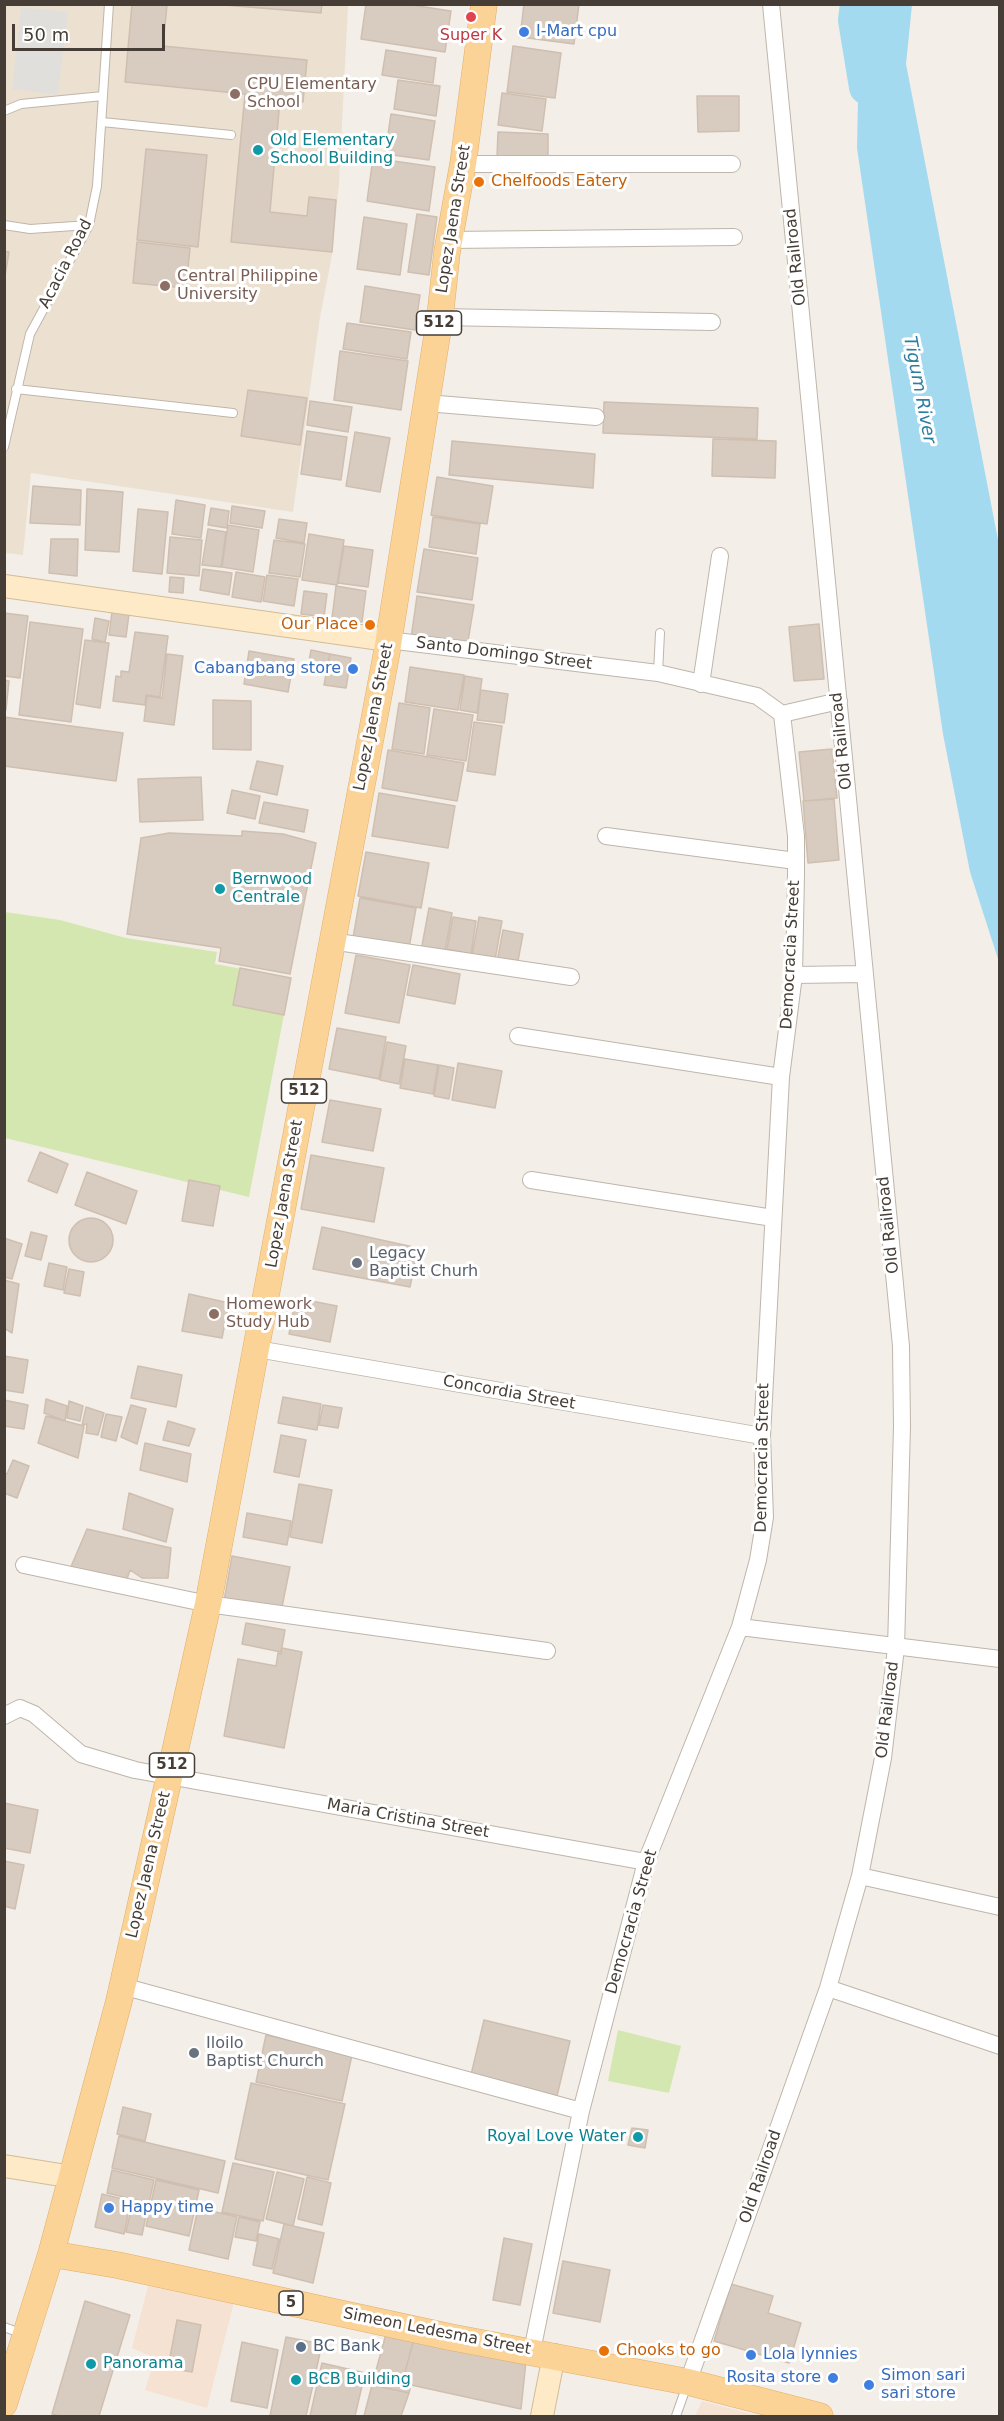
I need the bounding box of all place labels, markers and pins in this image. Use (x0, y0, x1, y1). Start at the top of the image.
marker: Super K (464, 10, 478, 24)
place label: I-Mart cpu (536, 22, 617, 42)
marker: I-Mart cpu (517, 25, 531, 39)
place label: Super K (440, 26, 502, 46)
place label: CPU Elementary School (247, 75, 377, 113)
marker: CPU Elementary School (228, 87, 242, 101)
place label: Old Elementary School Building (270, 131, 394, 169)
marker: Old Elementary School Building (251, 143, 265, 157)
place label: Chelfoods Eatery (491, 172, 627, 192)
marker: Chelfoods Eatery (472, 175, 486, 189)
place label: Central Philippine University (177, 267, 318, 305)
marker: Central Philippine University (158, 279, 172, 293)
place label: Our Place (281, 615, 358, 635)
marker: Our Place (363, 618, 377, 632)
place label: Cabangbang store (194, 659, 341, 679)
marker: Cabangbang store (346, 662, 360, 676)
place label: Bernwood Centrale (232, 870, 312, 908)
marker: Bernwood Centrale (213, 882, 227, 896)
place label: Legacy Baptist Churh (369, 1244, 478, 1282)
marker: Legacy Baptist Churh (350, 1256, 364, 1270)
place label: Homework Study Hub (226, 1295, 312, 1333)
marker: Homework Study Hub (207, 1307, 221, 1321)
place label: Iloilo Baptist Church (206, 2034, 324, 2072)
marker: Iloilo Baptist Church (187, 2046, 201, 2060)
place label: Royal Love Water (487, 2127, 626, 2147)
marker: Royal Love Water (631, 2130, 645, 2144)
place label: Happy time (121, 2198, 214, 2218)
marker: Happy time (102, 2201, 116, 2215)
place label: BC Bank (313, 2337, 380, 2357)
marker: BC Bank (294, 2340, 308, 2354)
place label: Chooks to go (616, 2341, 721, 2361)
marker: Chooks to go (597, 2344, 611, 2358)
place label: Lola lynnies (763, 2345, 858, 2365)
marker: Lola lynnies (744, 2348, 758, 2362)
place label: Panorama (103, 2354, 183, 2374)
marker: Panorama (84, 2357, 98, 2371)
place label: Simon sari sari store (881, 2366, 965, 2404)
place label: Rosita store (726, 2368, 821, 2388)
place label: BCB Building (308, 2370, 411, 2390)
marker: Rosita store (826, 2371, 840, 2385)
marker: BCB Building (289, 2373, 303, 2387)
marker: Simon sari sari store (862, 2378, 876, 2392)

